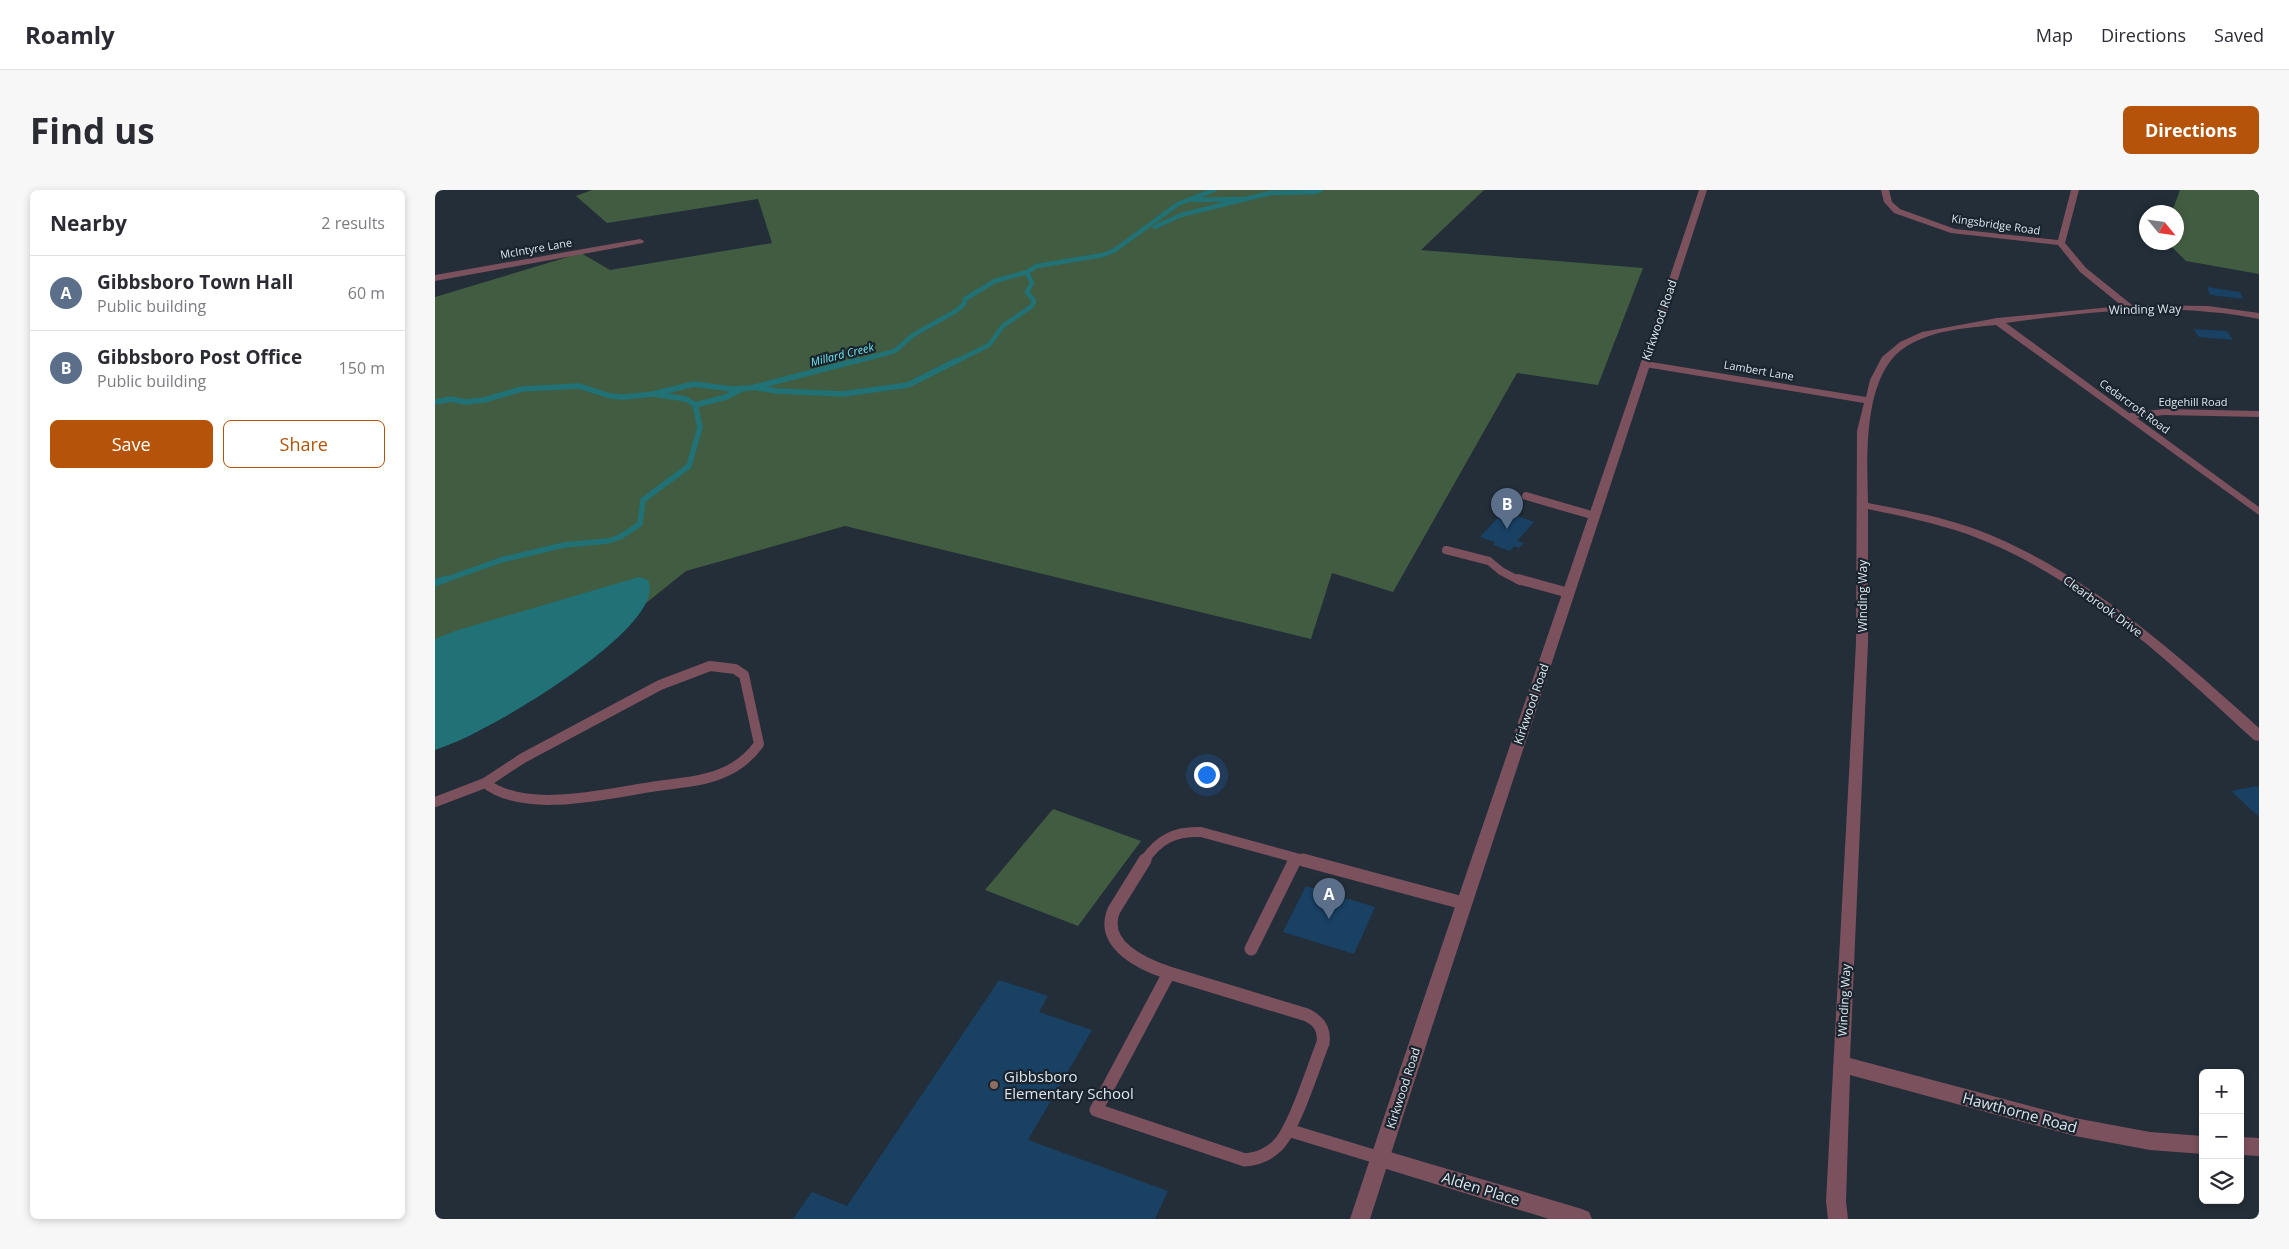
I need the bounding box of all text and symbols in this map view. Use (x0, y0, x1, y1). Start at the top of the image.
text: Roamly (25, 18, 115, 51)
text: Map (2036, 23, 2073, 47)
text: Directions (2101, 23, 2186, 47)
text: Saved (2214, 23, 2264, 47)
button: Directions (2123, 106, 2259, 154)
text: Find us (30, 107, 155, 154)
north arrow (2139, 205, 2184, 250)
text: Nearby (50, 209, 127, 237)
street label: Kingsbridge Road (1951, 210, 2041, 238)
text: 2 results (321, 212, 385, 234)
street label: McIntyre Lane (499, 234, 573, 262)
text: Gibbsboro Town Hall (97, 269, 293, 295)
street label: Kirkwood Road (1637, 277, 1681, 363)
text: A (60, 282, 72, 304)
text: 60 m (348, 282, 385, 304)
text: Public building (97, 295, 206, 317)
street label: Winding Way (2109, 300, 2182, 318)
water label: Millard Creek (809, 339, 876, 369)
text: Gibbsboro Post Office (97, 344, 302, 370)
street label: Lambert Lane (1723, 356, 1795, 384)
text: B (61, 357, 71, 379)
text: 150 m (339, 357, 385, 379)
text: Public building (97, 370, 206, 392)
street label: Cedarcroft Road (2097, 375, 2173, 437)
street label: Edgehill Road (2158, 394, 2228, 409)
button: Save (50, 420, 213, 468)
button: Share (223, 420, 385, 468)
pin: B (1491, 488, 1523, 529)
street label: Winding Way (1854, 559, 1871, 632)
street label: Clearbrook Drive (2060, 571, 2146, 641)
street label: Kirkwood Road (1509, 661, 1553, 747)
your location (1194, 762, 1220, 788)
pin: A (1313, 878, 1345, 919)
street label: Winding Way (1834, 962, 1854, 1037)
street label: Kirkwood Road (1382, 1045, 1424, 1131)
place label: Gibbsboro Elementary School (1004, 1066, 1134, 1103)
map controls (2199, 1069, 2244, 1204)
button: + (2199, 1069, 2244, 1114)
marker: Gibbsboro Elementary School (988, 1079, 1000, 1091)
street label: Hawthorne Road (1960, 1087, 2080, 1137)
button: − (2199, 1114, 2244, 1159)
button: layers (2199, 1159, 2244, 1204)
street label: Alden Place (1439, 1167, 1523, 1209)

